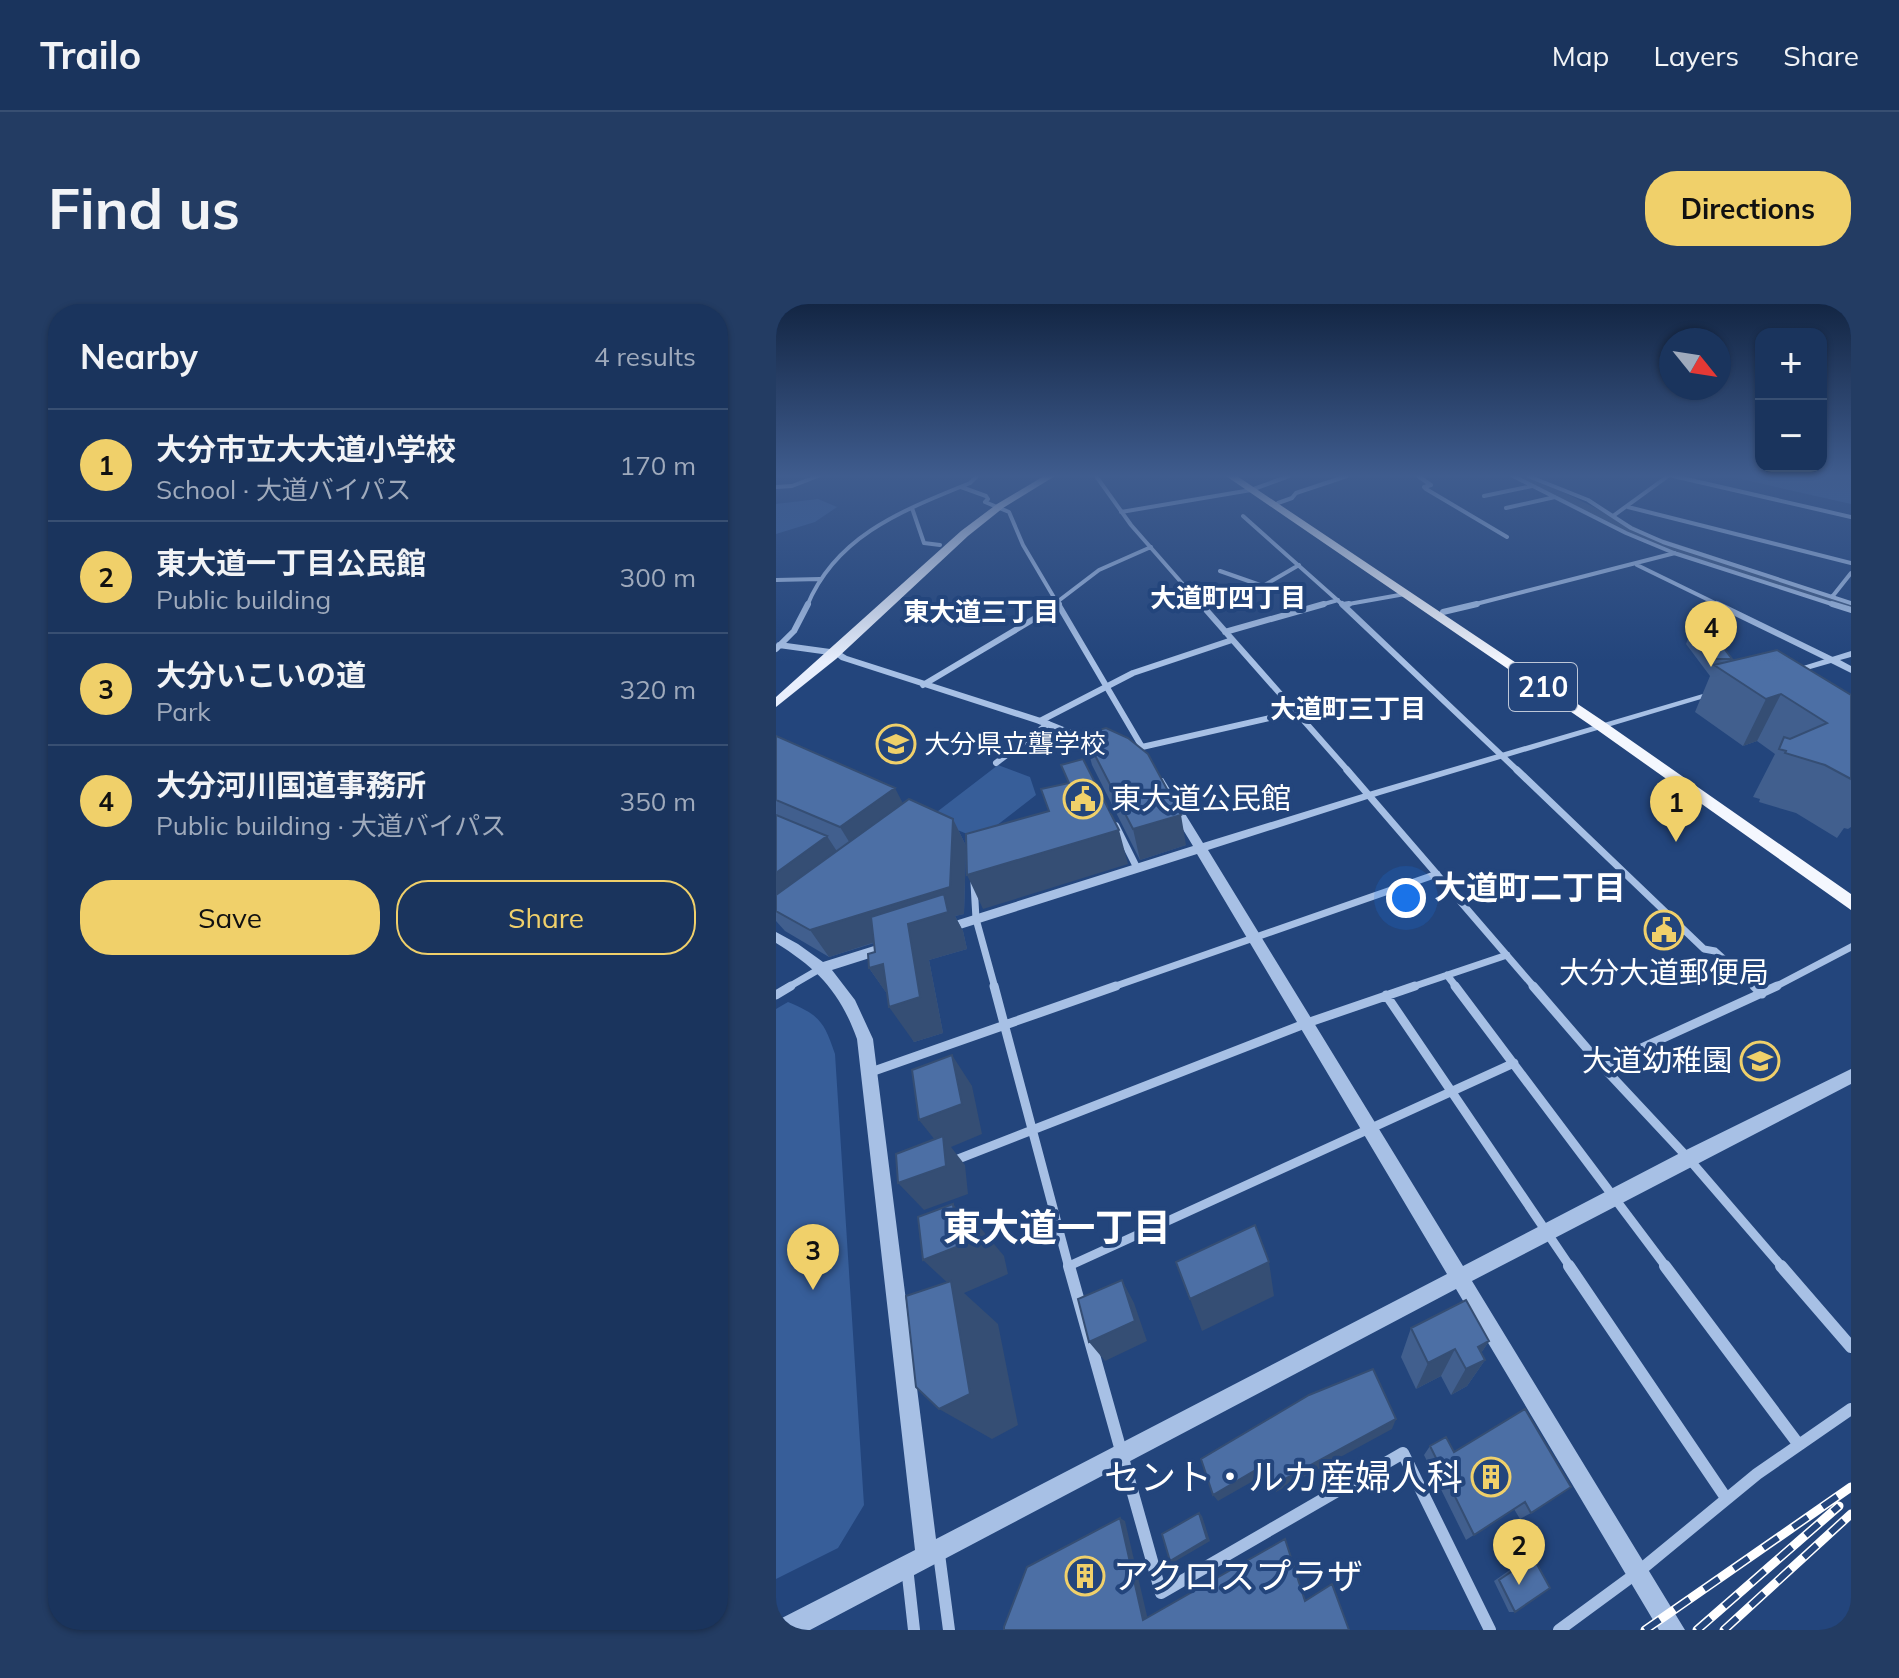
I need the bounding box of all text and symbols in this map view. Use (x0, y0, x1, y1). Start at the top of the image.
text: Trailo (40, 31, 141, 79)
text: Map (1552, 38, 1609, 73)
text: Layers (1653, 38, 1739, 73)
text: Share (1783, 38, 1859, 73)
button: Directions (1645, 171, 1851, 246)
text: Find us (48, 173, 240, 243)
north arrow (1659, 328, 1731, 400)
map controls (1755, 328, 1827, 472)
button: + (1755, 328, 1827, 400)
text: Nearby (80, 335, 198, 378)
text: 4 results (594, 340, 696, 373)
button: − (1755, 400, 1827, 472)
text: 大分市立大大道小学校 (156, 430, 456, 468)
text: 1 (98, 449, 114, 482)
text: 170 m (620, 449, 696, 482)
text: School · 大道バイパス (156, 473, 411, 506)
text: 東大道一丁目公民館 (156, 544, 426, 582)
text: 2 (98, 561, 114, 594)
text: 300 m (620, 561, 696, 594)
district label: 大道町四丁目 (1150, 581, 1306, 614)
text: Public building (156, 583, 331, 616)
district label: 東大道三丁目 (903, 595, 1059, 628)
pin: 4 (1685, 601, 1737, 667)
text: 大分いこいの道 (156, 656, 366, 694)
road number: 210 (1509, 663, 1577, 711)
text: 3 (98, 673, 114, 706)
text: 320 m (620, 673, 696, 706)
district label: 大道町三丁目 (1270, 692, 1426, 725)
text: Park (156, 695, 211, 728)
school or university icon: 大分県立聾学校 (875, 723, 917, 765)
place label: 大分県立聾学校 (924, 727, 1106, 760)
text: 大分河川国道事務所 (156, 766, 426, 804)
pin: 1 (1650, 776, 1702, 842)
public building icon: 東大道公民館 (1062, 778, 1104, 820)
place label: 東大道公民館 (1111, 779, 1291, 817)
text: 4 (98, 785, 114, 818)
text: 350 m (620, 785, 696, 818)
text: Public building · 大道バイパス (156, 809, 506, 842)
district label: 大道町二丁目 (1434, 867, 1626, 907)
your location (1386, 878, 1426, 918)
button: Save (80, 880, 380, 955)
button: Share (396, 880, 696, 955)
public building icon: 大分大道郵便局 (1643, 909, 1685, 951)
place label: 大分大道郵便局 (1559, 953, 1769, 991)
school or university icon: 大道幼稚園 (1739, 1040, 1781, 1082)
place label: 大道幼稚園 (1582, 1041, 1732, 1079)
district label: 東大道一丁目 (943, 1203, 1171, 1251)
pin: 3 (787, 1224, 839, 1290)
place label: セント・ルカ産婦人科 (1104, 1454, 1463, 1499)
building icon: セント・ルカ産婦人科 (1470, 1456, 1512, 1498)
pin: 2 (1493, 1519, 1545, 1585)
place label: アクロスプラザ (1113, 1553, 1363, 1598)
building icon: アクロスプラザ (1064, 1555, 1106, 1597)

